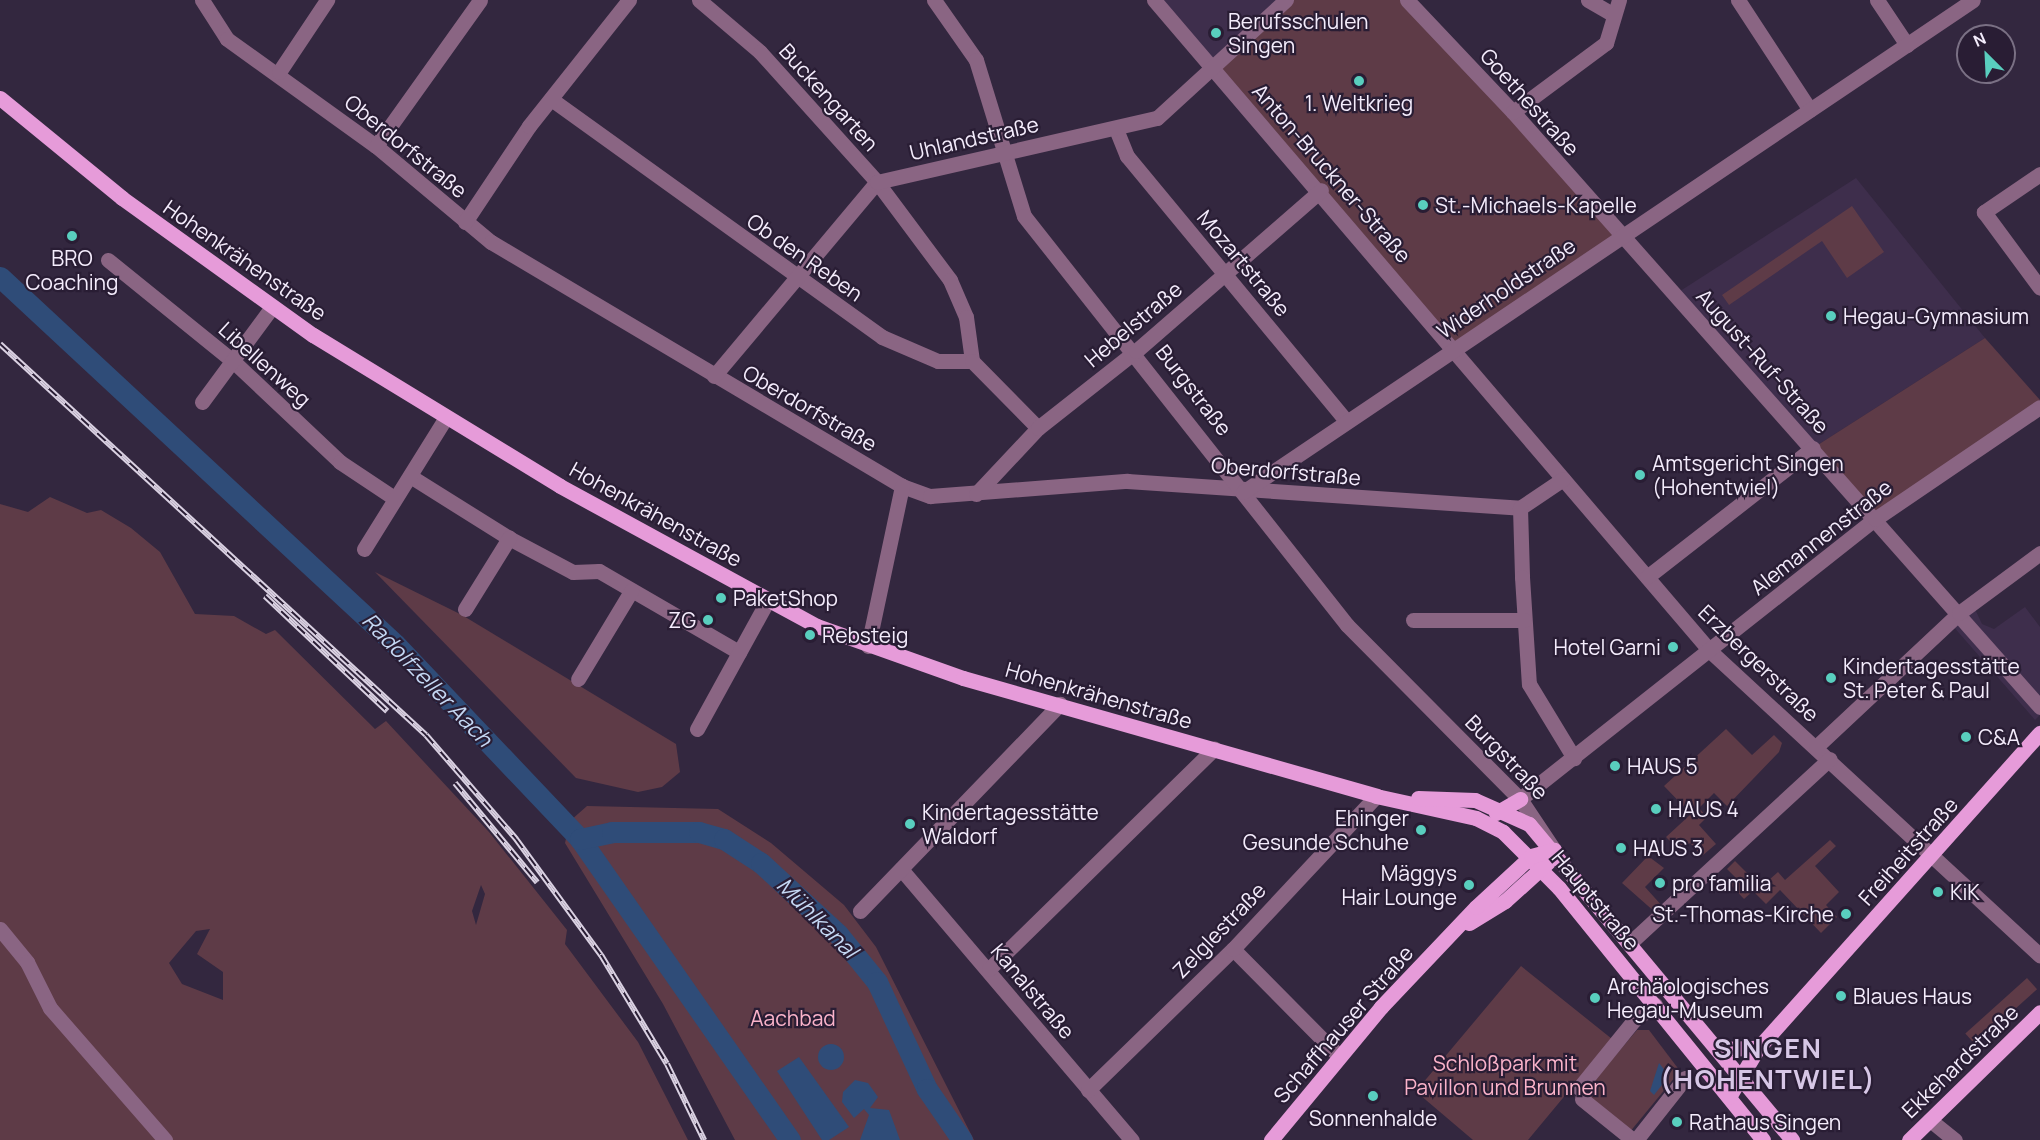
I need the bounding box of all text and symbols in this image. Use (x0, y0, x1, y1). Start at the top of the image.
place label: Berufsschulen Singen (1228, 8, 1369, 58)
north arrow (1956, 24, 2016, 84)
marker: Berufsschulen Singen (1209, 26, 1223, 40)
text: N (1970, 27, 1989, 52)
street label: Buckengarten (774, 38, 884, 156)
street label: Goethestraße (1475, 43, 1585, 161)
marker: 1. Weltkrieg (1352, 74, 1366, 88)
street label: Anton-Bruckner-Straße (1248, 78, 1416, 268)
street label: Oberdorfstraße (340, 89, 472, 203)
place label: 1. Weltkrieg (1305, 90, 1413, 116)
street label: Uhlandstraße (907, 111, 1041, 165)
place label: St.-Michaels-Kapelle (1435, 192, 1637, 218)
street label: Hohenkrähenstraße (159, 194, 331, 326)
marker: St.-Michaels-Kapelle (1416, 198, 1430, 212)
street label: Mozartstraße (1192, 205, 1296, 321)
street label: Ob den Reben (742, 208, 868, 306)
marker: BRO Coaching (65, 229, 79, 243)
street label: Widerholdstraße (1432, 232, 1580, 344)
place label: BRO Coaching (25, 245, 119, 295)
street label: Hebelstraße (1079, 276, 1187, 372)
street label: August-Ruf-Straße (1691, 283, 1835, 439)
place label: Hegau-Gymnasium (1843, 303, 2029, 329)
marker: Hegau-Gymnasium (1824, 309, 1838, 323)
street label: Libellenweg (214, 316, 316, 412)
street label: Burgstraße (1151, 340, 1237, 440)
street label: Oberdorfstraße (739, 360, 881, 456)
place label: Amtsgericht Singen (Hohentwiel) (1652, 450, 1844, 500)
street label: Oberdorfstraße (1210, 452, 1362, 490)
street label: Hohenkrähenstraße (566, 456, 746, 572)
marker: Amtsgericht Singen (Hohentwiel) (1633, 468, 1647, 482)
street label: Alemannenstraße (1745, 474, 1897, 600)
place label: PaketShop (733, 585, 838, 611)
marker: PaketShop (714, 591, 728, 605)
street label: Erzbergerstraße (1694, 599, 1824, 727)
place label: ZG (668, 607, 696, 633)
water label: Radolfzeller Aach (357, 608, 497, 752)
marker: ZG (701, 613, 715, 627)
place label: Rebsteig (822, 622, 908, 648)
marker: Rebsteig (803, 628, 817, 642)
place label: Hotel Garni (1553, 634, 1661, 660)
marker: Hotel Garni (1666, 640, 1680, 654)
place label: Kindertagesstätte St. Peter & Paul (1843, 653, 2020, 703)
street label: Hohenkrähenstraße (1003, 656, 1195, 734)
marker: Kindertagesstätte St. Peter & Paul (1824, 671, 1838, 685)
street label: Burgstraße (1460, 709, 1554, 805)
place label: C&A (1978, 724, 2020, 750)
marker: C&A (1959, 730, 1973, 744)
place label: HAUS 5 (1627, 753, 1698, 779)
marker: HAUS 5 (1608, 759, 1622, 773)
street label: Freiheitstraße (1853, 792, 1963, 910)
place label: HAUS 4 (1668, 796, 1739, 822)
place label: Kindertagesstätte Waldorf (922, 799, 1099, 849)
marker: HAUS 4 (1649, 802, 1663, 816)
place label: Ehinger Gesunde Schuhe (1243, 805, 1409, 855)
marker: Kindertagesstätte Waldorf (903, 817, 917, 831)
marker: Ehinger Gesunde Schuhe (1414, 823, 1428, 837)
place label: HAUS 3 (1633, 835, 1703, 861)
marker: HAUS 3 (1614, 841, 1628, 855)
street label: Hauptstraße (1547, 845, 1645, 955)
place label: Mäggys Hair Lounge (1341, 860, 1457, 910)
place label: pro familia (1672, 870, 1771, 896)
water label: Mühlkanal (771, 872, 863, 964)
marker: pro familia (1653, 876, 1667, 890)
street label: Zelglestraße (1167, 877, 1271, 983)
marker: Mäggys Hair Lounge (1462, 878, 1476, 892)
place label: KiK (1950, 879, 1980, 905)
marker: KiK (1931, 885, 1945, 899)
place label: St.-Thomas-Kirche (1652, 901, 1834, 927)
marker: St.-Thomas-Kirche (1839, 907, 1853, 921)
street label: Kanalstraße (986, 938, 1080, 1044)
street label: Schaffhauser Straße (1268, 940, 1418, 1108)
place label: Archäologisches Hegau-Museum (1607, 973, 1769, 1023)
place label: Blaues Haus (1853, 983, 1972, 1009)
marker: Blaues Haus (1834, 989, 1848, 1003)
marker: Archäologisches Hegau-Museum (1588, 991, 1602, 1005)
street label: Ekkehardstraße (1897, 999, 2023, 1123)
park label: Aachbad (750, 1005, 836, 1031)
district label: SINGEN (HOHENTWIEL) (1660, 1031, 1876, 1094)
park label: Schloßpark mit Pavillon und Brunnen (1404, 1050, 1606, 1100)
marker: Sonnenhalde (1366, 1089, 1380, 1103)
place label: Sonnenhalde (1309, 1105, 1437, 1131)
place label: Rathaus Singen (1689, 1109, 1841, 1135)
marker: Rathaus Singen (1670, 1115, 1684, 1129)

